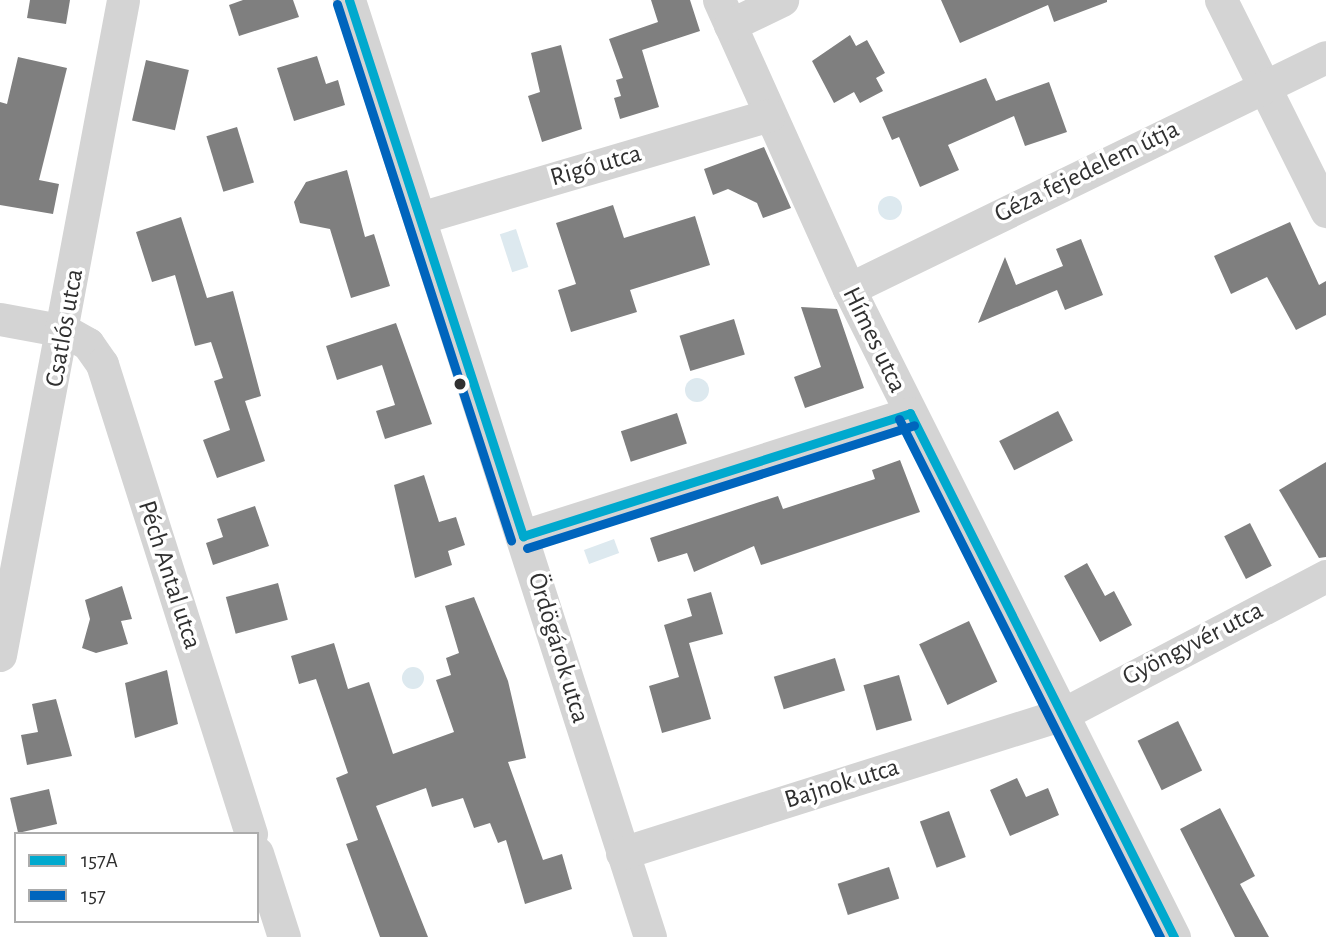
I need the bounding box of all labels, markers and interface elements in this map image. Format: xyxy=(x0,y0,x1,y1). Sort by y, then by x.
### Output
street label: Géza fejedelem útja xyxy=(989,114,1185,230)
street label: Rigó utca xyxy=(547,138,645,194)
street label: Csatlós utca xyxy=(39,266,91,390)
street label: Hímes utca xyxy=(835,282,913,398)
unlabelled marker xyxy=(453,377,467,391)
street label: Péch Antal utca xyxy=(130,497,208,653)
street label: Ördögárok utca xyxy=(520,569,596,727)
street label: Gyöngyvér utca xyxy=(1117,595,1269,693)
street label: Bajnok utca xyxy=(781,752,903,816)
legend xyxy=(14,832,259,923)
text: 157A xyxy=(81,850,118,871)
text: 157 xyxy=(81,885,106,906)

